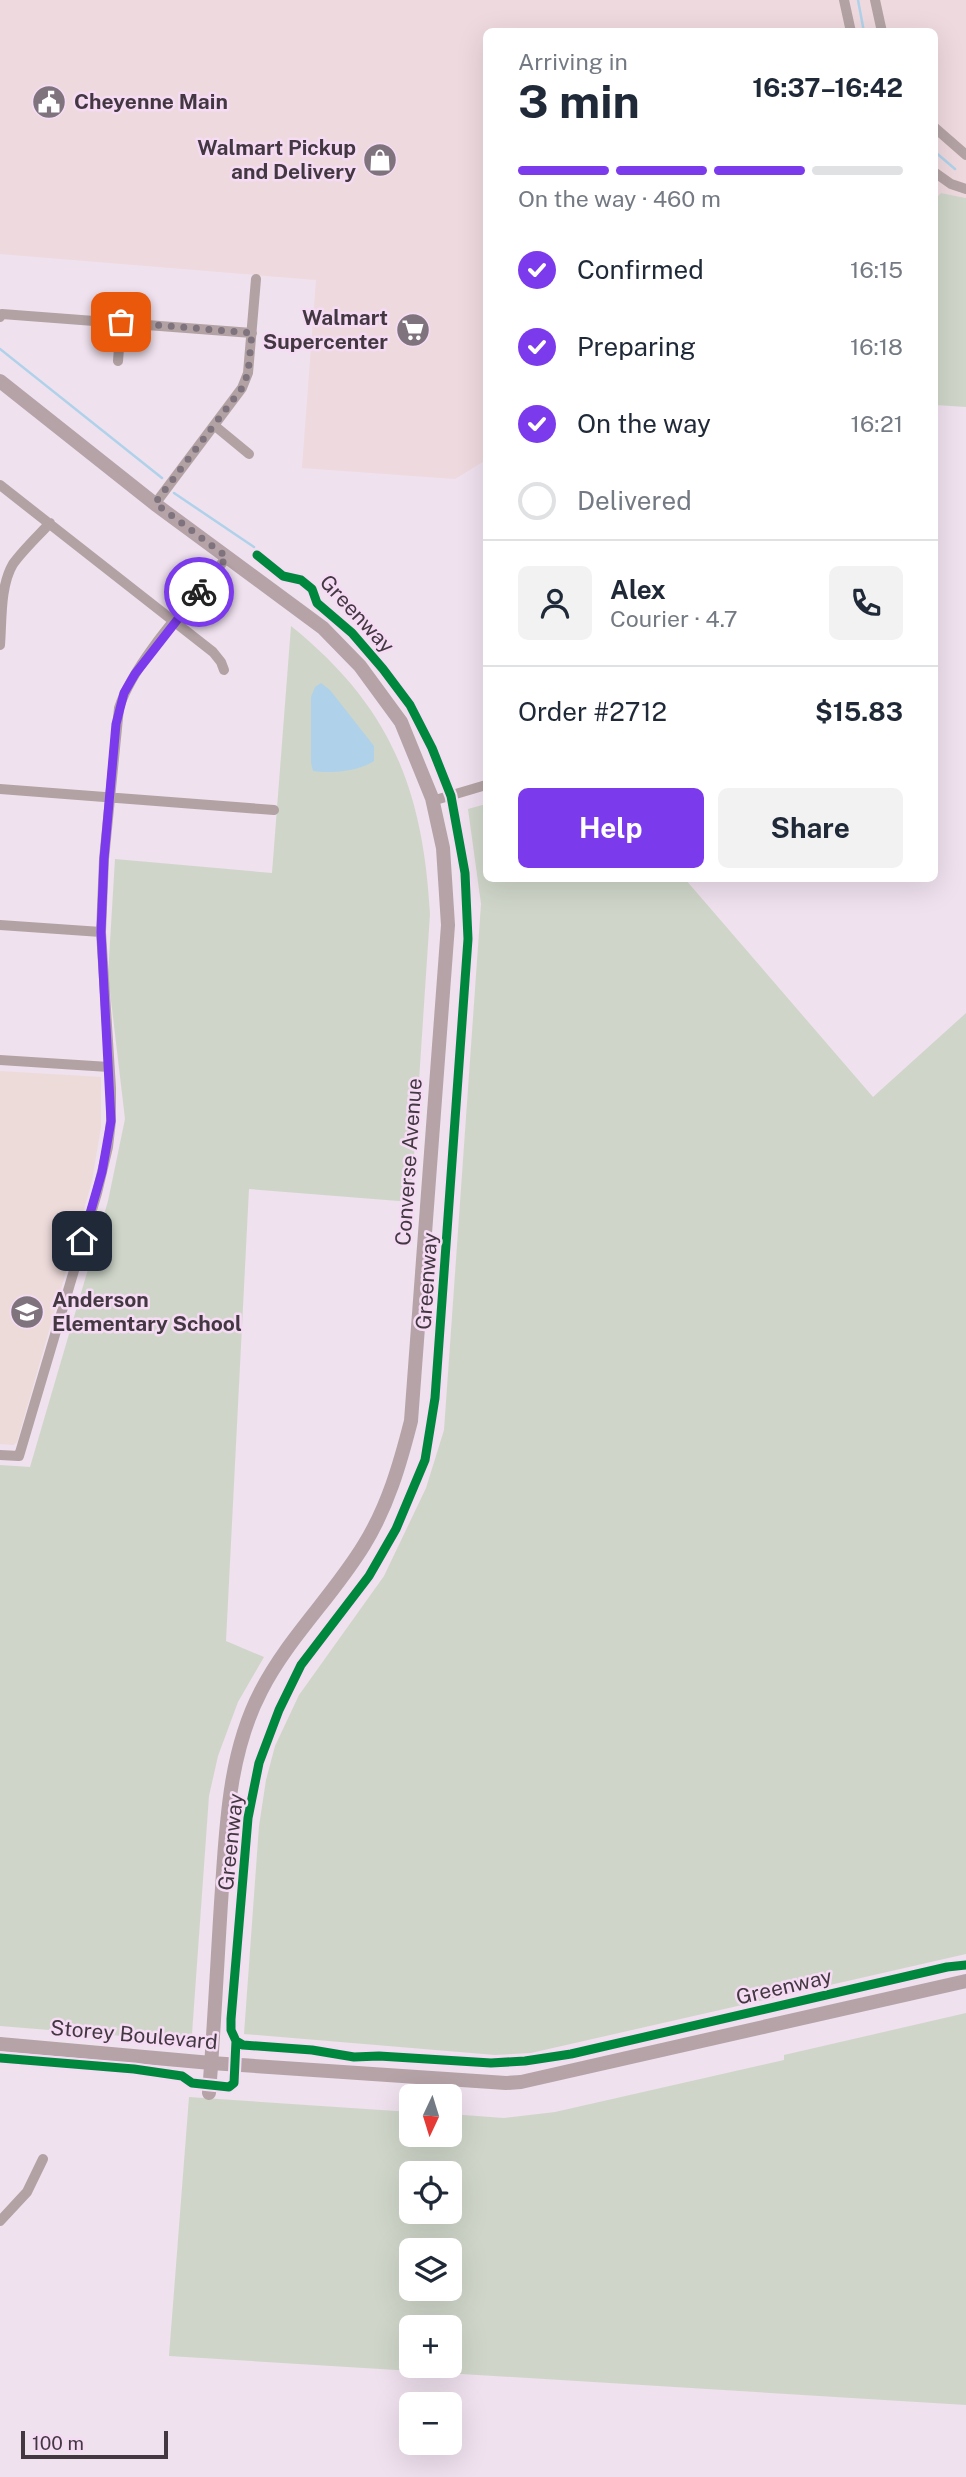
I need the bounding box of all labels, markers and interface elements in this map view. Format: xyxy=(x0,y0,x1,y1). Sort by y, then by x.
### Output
text: Arriving in xyxy=(518,48,628,75)
text: 16:37–16:42 xyxy=(752,72,903,103)
text: 3 min xyxy=(518,74,640,128)
public building icon: Cheyenne Main xyxy=(30,83,68,121)
place label: Cheyenne Main xyxy=(74,89,228,114)
place label: Walmart Pickup and Delivery xyxy=(197,135,356,184)
shop icon: Walmart Pickup and Delivery xyxy=(361,141,399,179)
text: On the way · 460 m xyxy=(518,185,721,212)
icon: check xyxy=(518,251,556,289)
text: Confirmed xyxy=(577,254,704,285)
text: 16:15 xyxy=(850,256,903,283)
pin xyxy=(91,292,151,352)
icon: bag xyxy=(102,303,140,341)
place label: Walmart Supercenter xyxy=(263,305,388,354)
supermarket icon: Walmart Supercenter xyxy=(394,311,432,349)
icon: check xyxy=(518,328,556,366)
text: Preparing xyxy=(577,331,696,362)
text: 16:18 xyxy=(850,333,903,360)
icon: check xyxy=(518,405,556,443)
text: On the way xyxy=(577,408,711,439)
text: 16:21 xyxy=(851,410,903,437)
text: Delivered xyxy=(577,485,692,516)
courier xyxy=(164,557,234,627)
button: person xyxy=(518,566,592,640)
button: phone xyxy=(829,566,903,640)
street label: Greenway xyxy=(315,569,400,658)
icon: bike xyxy=(180,573,218,611)
text: Alex xyxy=(610,574,666,605)
text: Courier · 4.7 xyxy=(610,605,738,632)
text: Order #2712 xyxy=(518,696,667,727)
text: $15.83 xyxy=(815,696,903,727)
button: Help xyxy=(518,788,704,868)
button: Share xyxy=(718,788,903,868)
street label: Converse Avenue xyxy=(390,1077,427,1247)
pin xyxy=(52,1211,112,1271)
icon: home xyxy=(63,1222,101,1260)
street label: Greenway xyxy=(411,1231,442,1331)
place label: Anderson Elementary School xyxy=(52,1287,242,1336)
school or university icon: Anderson Elementary School xyxy=(8,1293,46,1331)
street label: Greenway xyxy=(213,1792,248,1892)
street label: Greenway xyxy=(734,1963,834,2010)
street label: Storey Boulevard xyxy=(49,2015,219,2054)
north arrow xyxy=(399,2084,462,2147)
map controls xyxy=(399,2084,462,2455)
button: locate xyxy=(399,2161,462,2224)
button: layers xyxy=(399,2238,462,2301)
button: + xyxy=(399,2315,462,2378)
button: − xyxy=(399,2392,462,2455)
scale bar xyxy=(21,2428,168,2460)
text: 100 m xyxy=(32,2432,84,2454)

